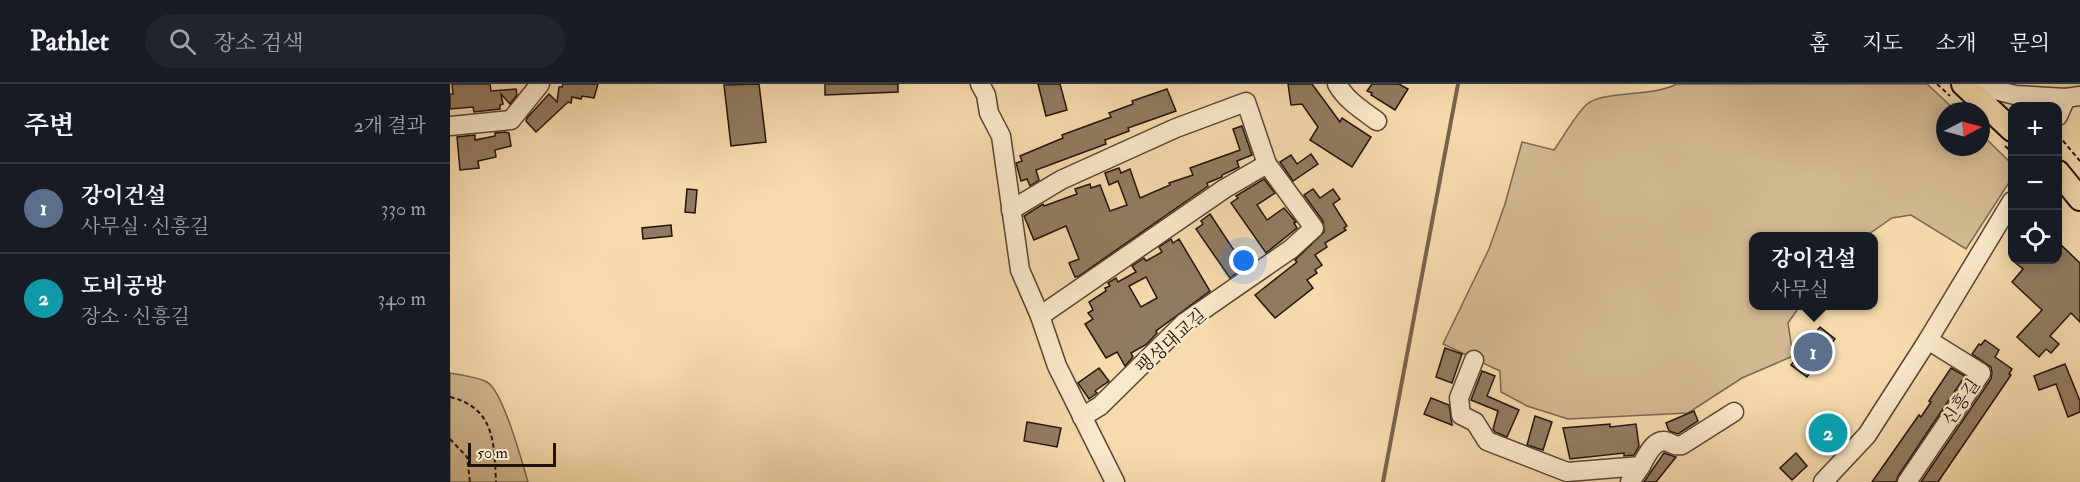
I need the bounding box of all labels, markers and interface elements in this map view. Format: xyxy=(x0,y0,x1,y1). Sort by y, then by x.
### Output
search box xyxy=(145,14,565,68)
text: Pathlet xyxy=(30,24,109,59)
icon: search xyxy=(166,25,199,58)
text: 장소 검색 xyxy=(214,29,303,57)
text: 홈 xyxy=(1809,30,1829,57)
text: 지도 xyxy=(1862,30,1903,57)
text: 소개 xyxy=(1936,30,1976,57)
text: 문의 xyxy=(2009,30,2050,57)
north arrow xyxy=(1936,102,1990,156)
map controls xyxy=(2008,102,2062,264)
button: + xyxy=(2008,102,2062,156)
text: 주변 xyxy=(24,110,74,142)
text: 2개 결과 xyxy=(354,113,426,138)
button: − xyxy=(2008,156,2062,210)
text: 강이건설 xyxy=(81,182,166,210)
text: 1 xyxy=(40,196,47,221)
text: 330 m xyxy=(381,196,426,221)
button: locate xyxy=(2008,210,2062,264)
text: 사무실 · 신흥길 xyxy=(81,214,209,239)
popup xyxy=(1749,232,1878,310)
text: 강이건설 xyxy=(1771,245,1856,273)
your location xyxy=(1229,246,1258,275)
text: 도비공방 xyxy=(81,272,166,300)
text: 사무실 xyxy=(1771,277,1829,302)
text: 2 xyxy=(38,286,49,311)
text: 340 m xyxy=(378,286,426,311)
text: 장소 · 신흥길 xyxy=(81,304,190,329)
street label: 팽성대교길 xyxy=(1131,304,1211,379)
pin: 1 xyxy=(1794,330,1832,374)
street label: 신흥길 xyxy=(1937,374,1986,430)
pin: 2 xyxy=(1808,410,1848,456)
scale bar xyxy=(468,440,556,468)
text: 50 m xyxy=(477,443,508,463)

